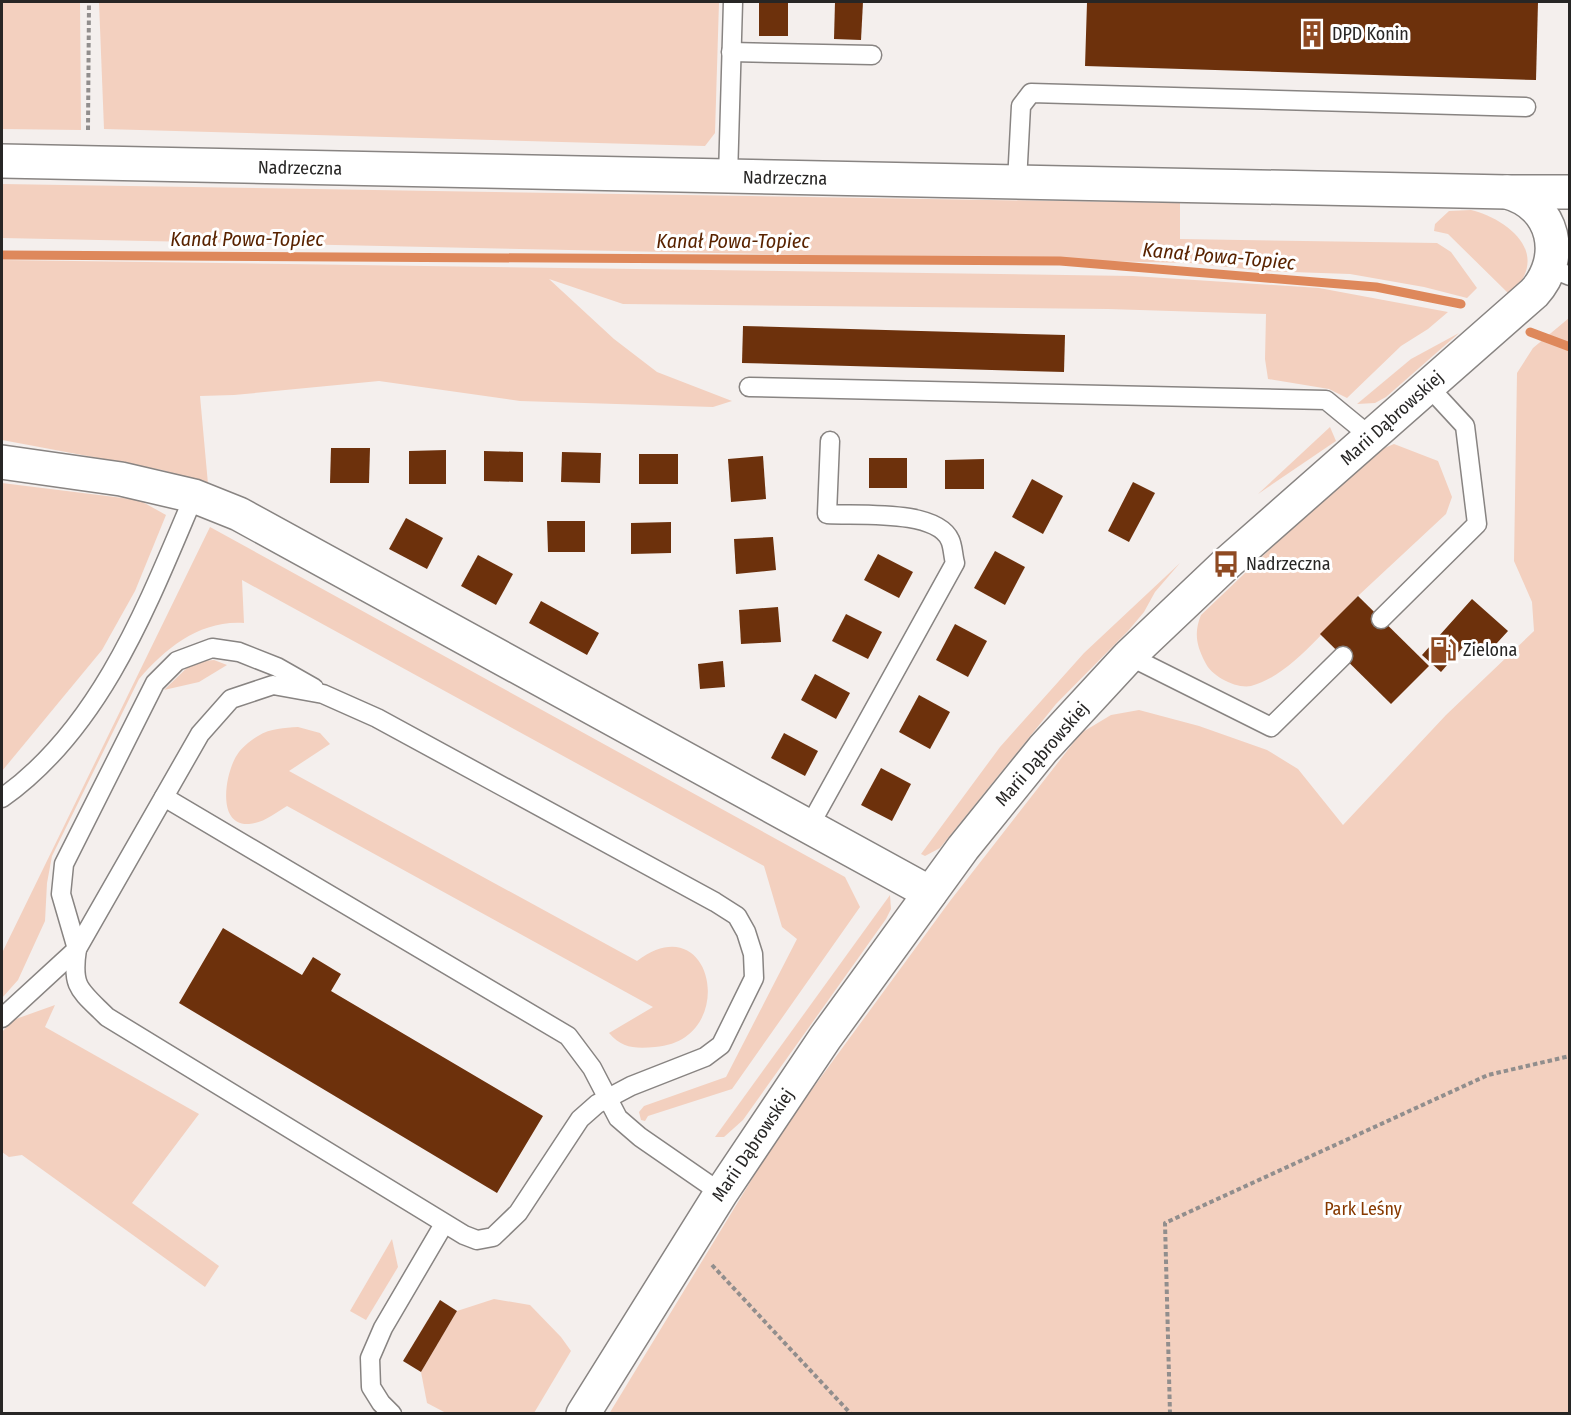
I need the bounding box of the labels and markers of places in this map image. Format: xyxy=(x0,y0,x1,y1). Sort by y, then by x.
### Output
building icon: DPD Konin xyxy=(1297,19,1327,49)
place label: DPD Konin xyxy=(1332,23,1409,45)
bus stop icon: Nadrzeczna xyxy=(1211,549,1241,579)
place label: Nadrzeczna xyxy=(1246,553,1331,575)
fuel station icon: Zielona xyxy=(1428,635,1458,665)
place label: Zielona xyxy=(1463,639,1518,661)

